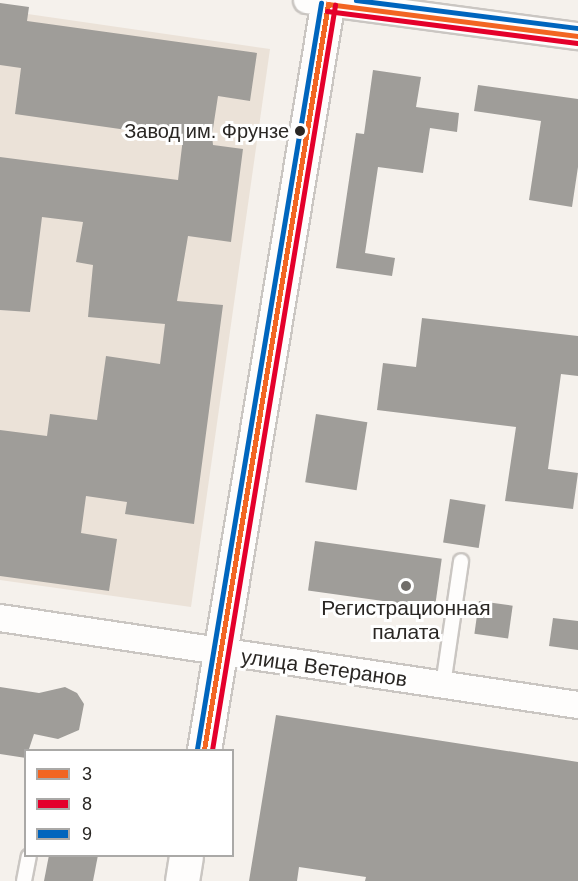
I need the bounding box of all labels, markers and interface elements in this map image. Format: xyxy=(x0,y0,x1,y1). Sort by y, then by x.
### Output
place label: Завод им. Фрунзе xyxy=(124,119,289,143)
marker: Завод им. Фрунзе xyxy=(294,125,306,137)
marker: Регистрационная палата xyxy=(399,579,413,593)
place label: Регистрационная палата xyxy=(321,595,491,645)
street label: улица Ветеранов xyxy=(239,644,409,692)
legend xyxy=(24,749,234,857)
text: 3 xyxy=(82,764,92,784)
text: 8 xyxy=(82,794,92,814)
text: 9 xyxy=(82,824,92,844)

